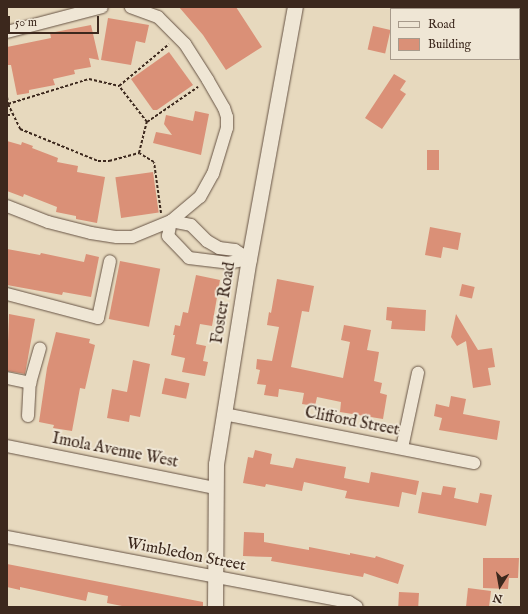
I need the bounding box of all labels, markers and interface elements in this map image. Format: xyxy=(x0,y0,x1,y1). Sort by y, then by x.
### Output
scale bar xyxy=(10,8,101,34)
legend xyxy=(390,8,520,60)
text: 50 m xyxy=(15,15,37,30)
text: Road xyxy=(428,17,455,32)
text: Building xyxy=(428,37,471,52)
street label: Foster Road xyxy=(208,261,240,345)
street label: Clifford Street xyxy=(303,403,401,441)
street label: Imola Avenue West xyxy=(50,429,180,473)
street label: Wimbledon Street xyxy=(125,534,247,576)
north arrow xyxy=(480,566,520,606)
text: N xyxy=(492,590,504,606)

